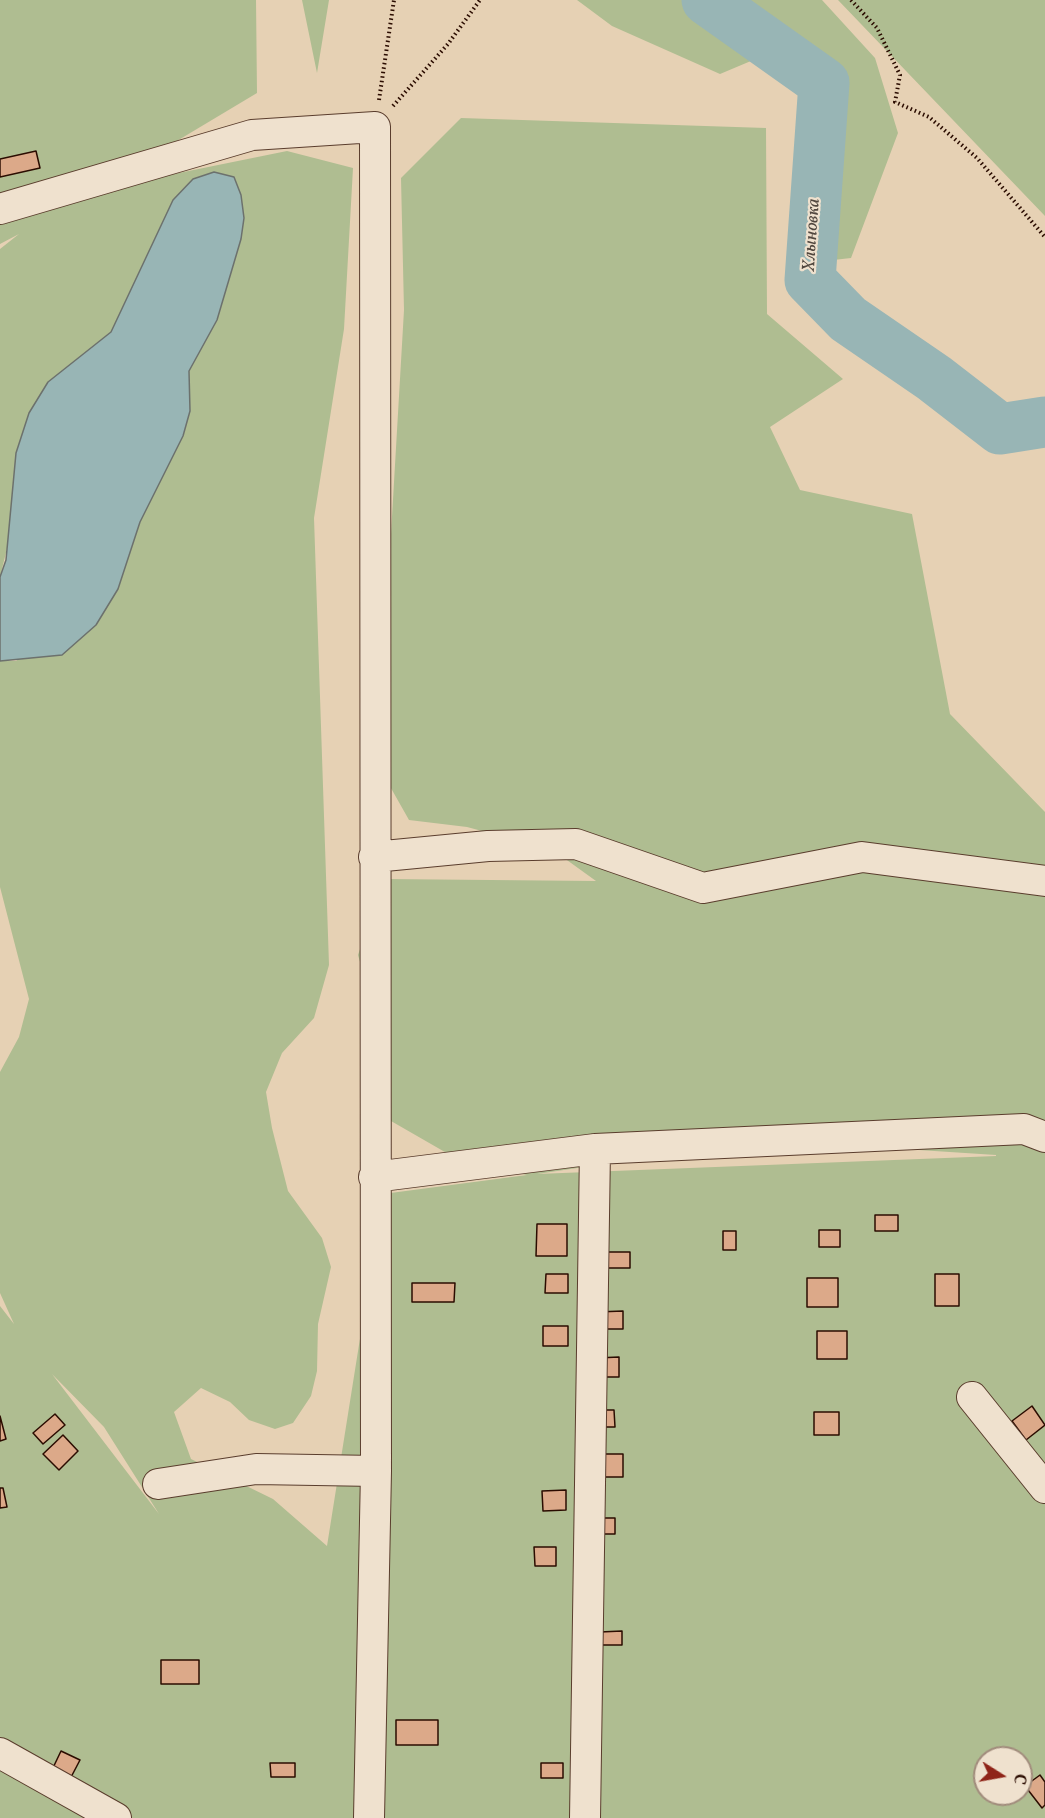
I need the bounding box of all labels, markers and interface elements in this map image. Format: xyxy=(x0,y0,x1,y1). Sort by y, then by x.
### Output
water label: Хлыновка xyxy=(800,198,826,272)
north arrow xyxy=(973,1746,1033,1806)
text: С xyxy=(1007,1772,1030,1786)

